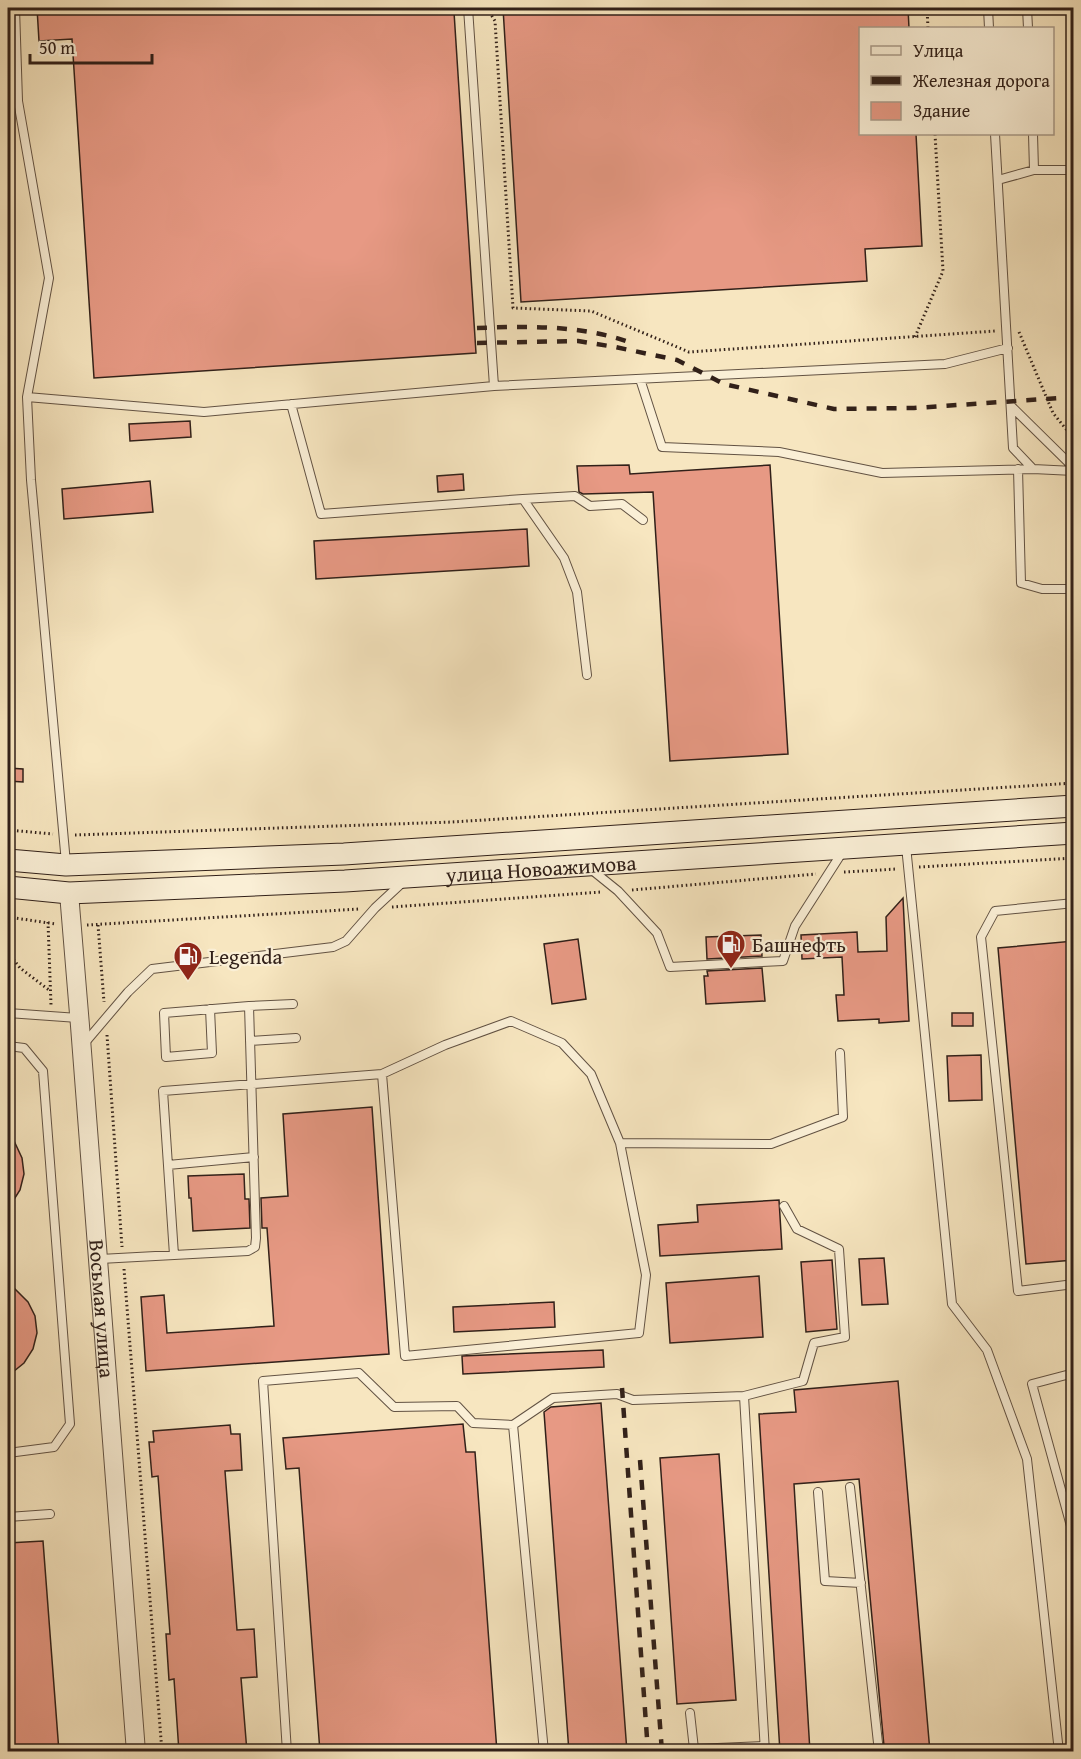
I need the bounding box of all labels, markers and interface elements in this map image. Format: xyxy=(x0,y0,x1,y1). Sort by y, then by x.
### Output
scale bar xyxy=(30,27,152,65)
legend xyxy=(859,27,1054,135)
text: 50 m xyxy=(39,34,75,61)
text: Улица xyxy=(913,37,964,64)
text: Железная дорога xyxy=(912,67,1050,94)
text: Здание xyxy=(913,97,970,124)
street label: улица Новоажимова xyxy=(444,846,637,890)
fuel station icon: Башнефть xyxy=(715,928,747,970)
place label: Башнефть xyxy=(752,929,846,960)
fuel station icon: Legenda xyxy=(172,940,204,982)
place label: Legenda xyxy=(209,941,282,972)
street label: Восьмая улица xyxy=(82,1238,123,1379)

